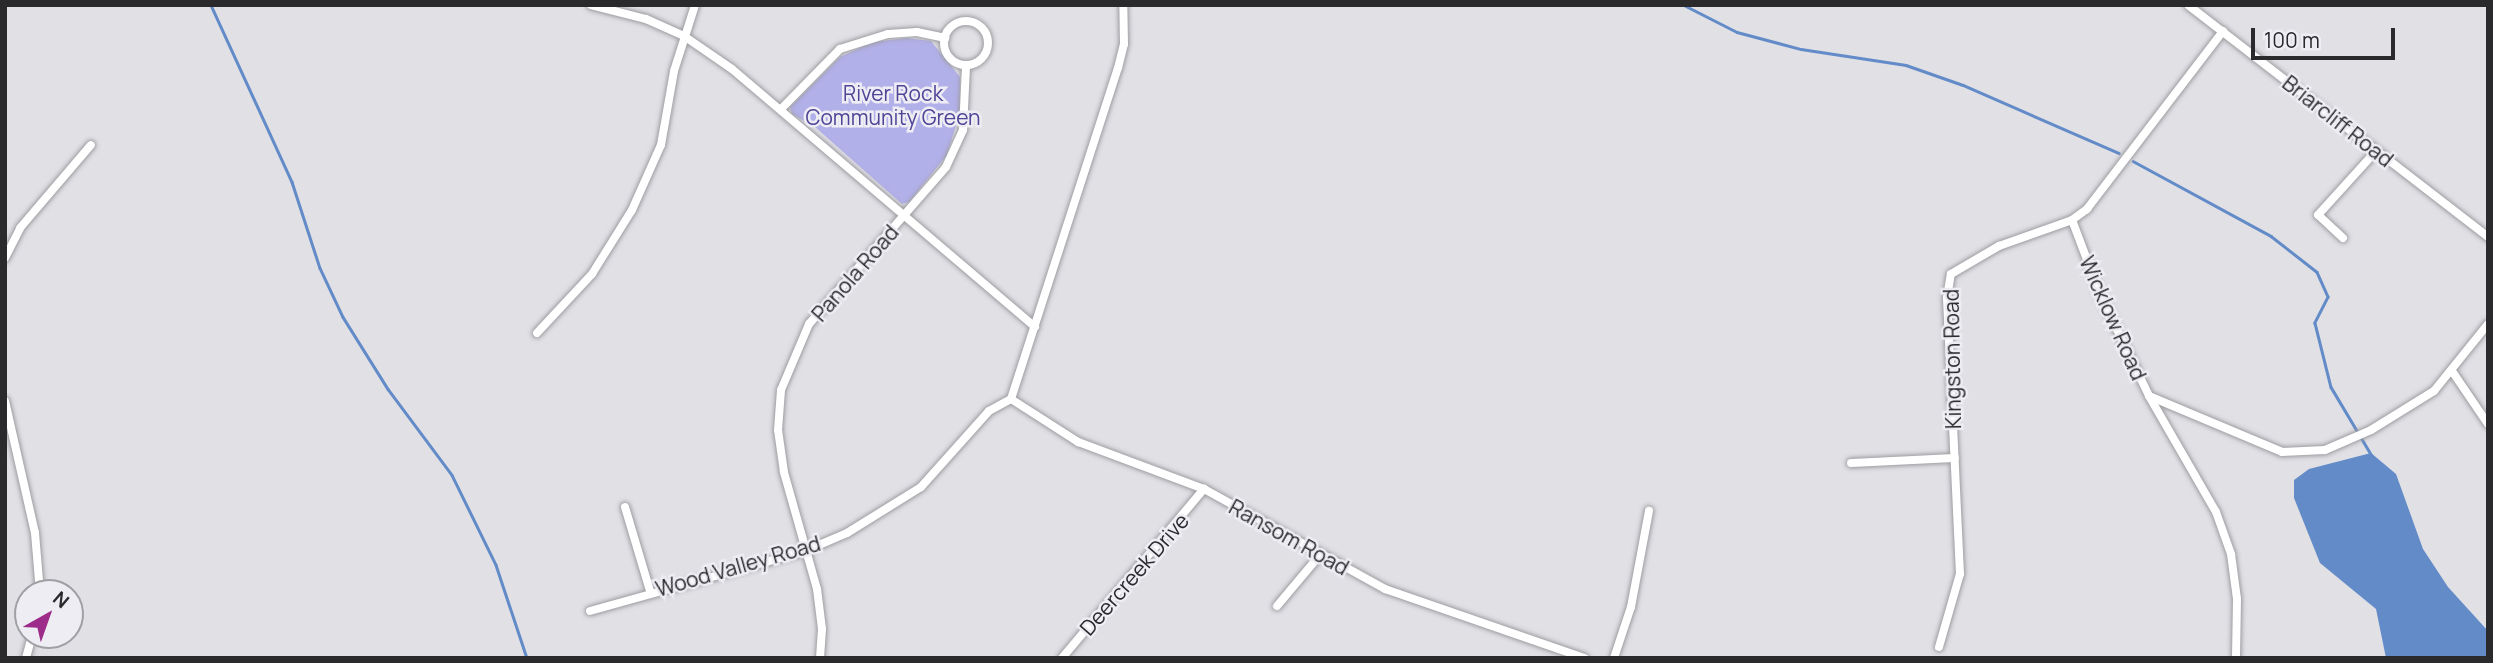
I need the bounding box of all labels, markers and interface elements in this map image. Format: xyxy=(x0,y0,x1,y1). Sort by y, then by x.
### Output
scale bar xyxy=(2255,14,2398,58)
text: 100 m xyxy=(2264,26,2320,54)
street label: Briarcliff Road xyxy=(2278,70,2398,172)
park label: River Rock Community Green xyxy=(805,80,981,130)
street label: Panola Road xyxy=(806,220,904,326)
street label: Wicklow Road xyxy=(2074,252,2152,384)
street label: Kingston Road xyxy=(1938,289,1966,429)
street label: Ransom Road xyxy=(1225,494,1353,580)
street label: Deercreek Drive xyxy=(1074,508,1194,640)
street label: Wood Valley Road xyxy=(653,530,823,602)
north arrow xyxy=(14,579,84,649)
text: N xyxy=(48,585,75,614)

